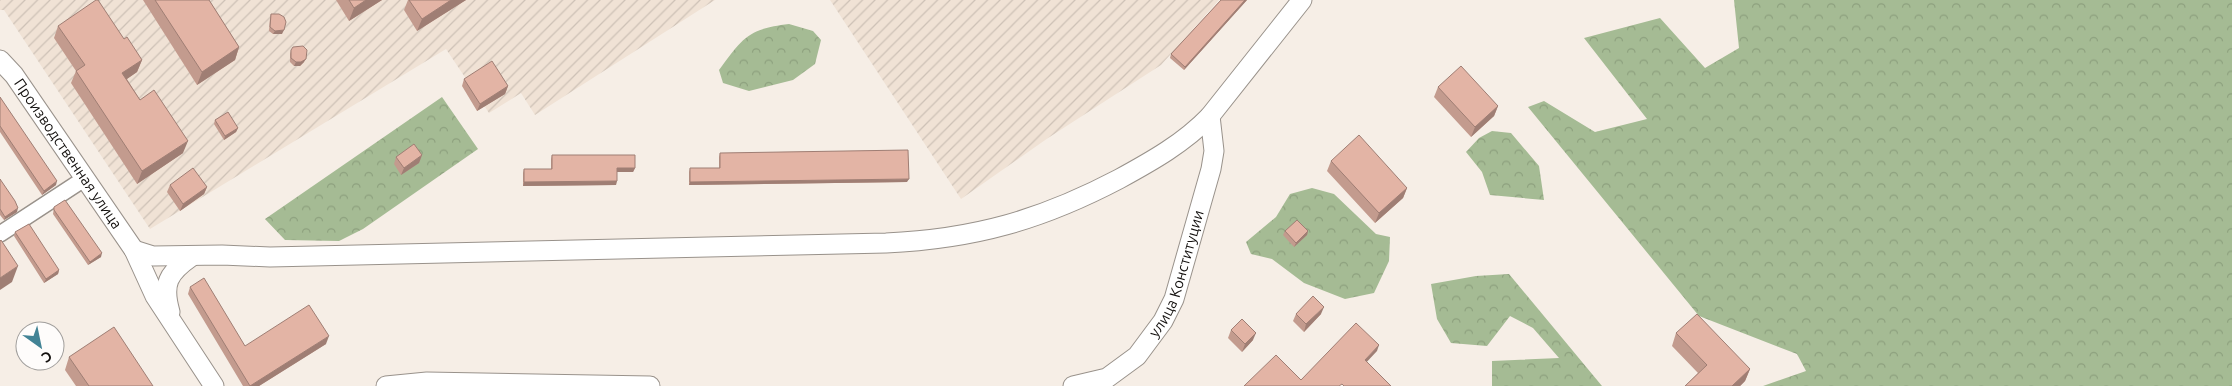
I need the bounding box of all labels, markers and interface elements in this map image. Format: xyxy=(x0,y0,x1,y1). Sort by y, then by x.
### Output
street label: Производственная улица xyxy=(11,75,126,232)
street label: улица Конституции xyxy=(1145,208,1207,340)
north arrow xyxy=(15,321,65,371)
text: С xyxy=(39,348,55,366)

